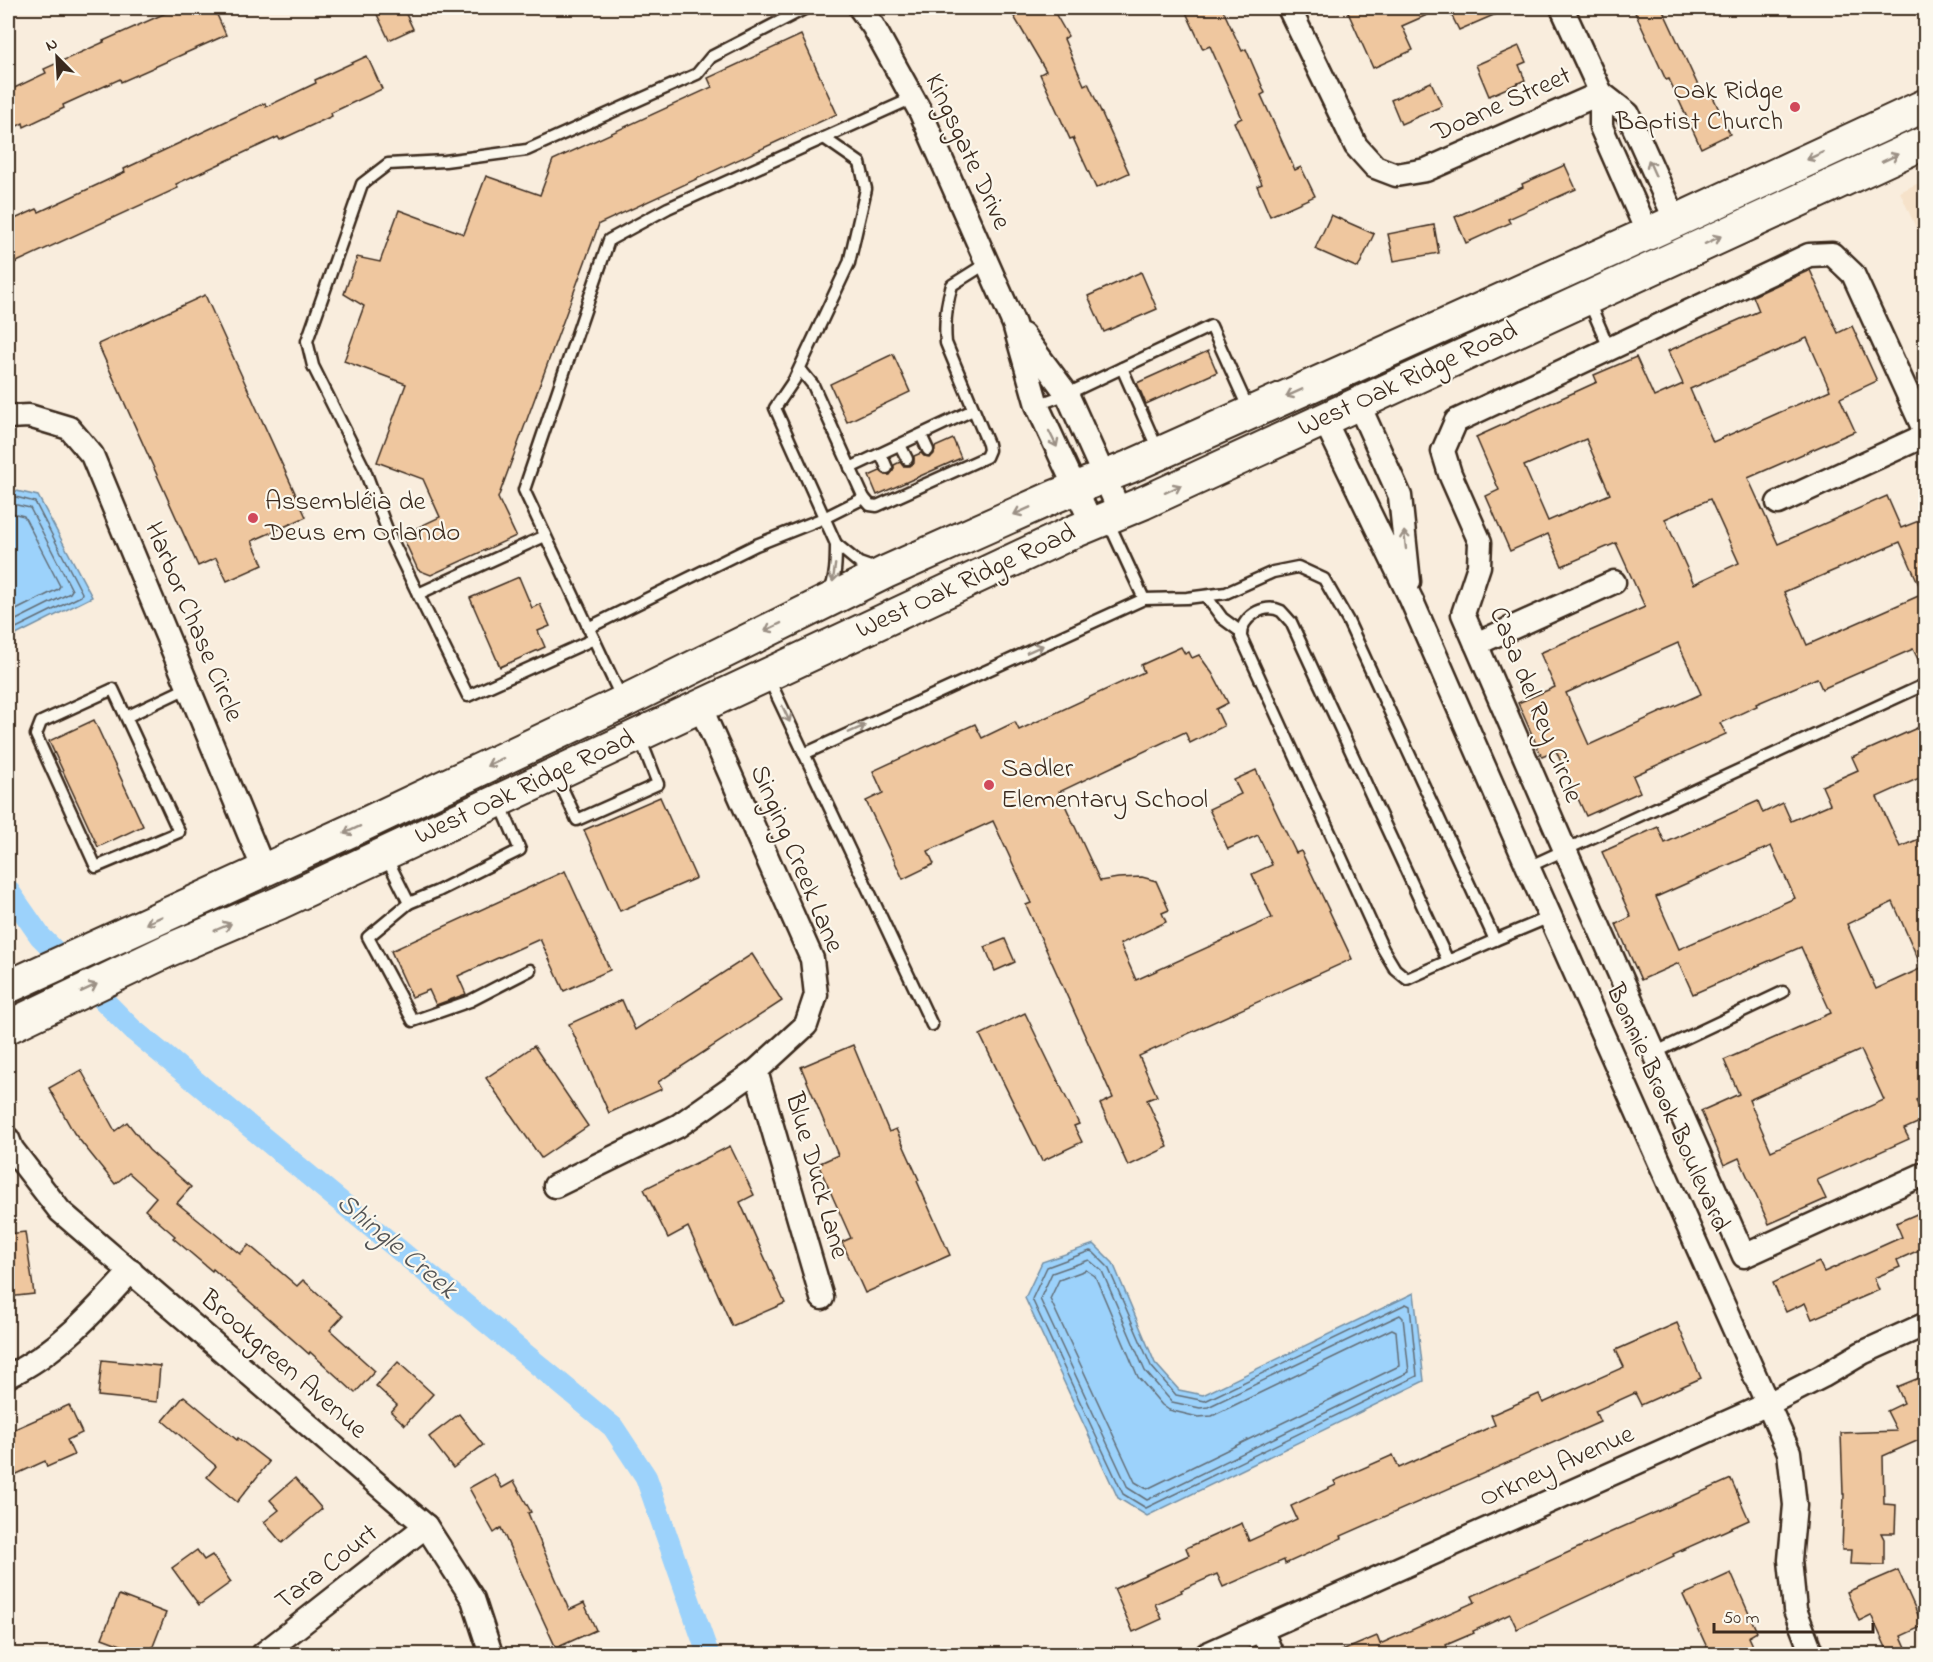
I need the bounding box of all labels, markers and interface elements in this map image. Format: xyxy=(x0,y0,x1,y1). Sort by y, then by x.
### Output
north arrow xyxy=(27,27,87,87)
text: N xyxy=(42,32,62,58)
street label: Doane Street xyxy=(1425,57,1578,153)
street label: Kingsgate Drive xyxy=(914,68,1021,237)
place label: Oak Ridge Baptist Church xyxy=(1615,72,1784,142)
marker: Oak Ridge Baptist Church xyxy=(1788,100,1802,114)
one-way arrow xyxy=(1807,151,1825,163)
one-way arrow xyxy=(1880,152,1898,164)
one-way arrow xyxy=(1646,159,1658,177)
one-way arrow xyxy=(1703,234,1721,245)
street label: West Oak Ridge Road xyxy=(1292,312,1524,448)
one-way arrow xyxy=(1285,388,1303,399)
one-way arrow xyxy=(1047,429,1059,447)
one-way arrow xyxy=(1164,482,1182,494)
place label: Assembléia de Deus em Orlando xyxy=(264,483,460,553)
one-way arrow xyxy=(1014,505,1032,517)
marker: Assembléia de Deus em Orlando xyxy=(246,511,260,525)
street label: West Oak Ridge Road xyxy=(850,514,1082,650)
street label: Harbor Chase Circle xyxy=(133,516,253,729)
one-way arrow xyxy=(1399,531,1410,551)
one-way arrow xyxy=(829,563,840,582)
street label: Casa del Rey Circle xyxy=(1478,601,1592,810)
one-way arrow xyxy=(765,621,783,633)
one-way arrow xyxy=(1025,642,1043,654)
one-way arrow xyxy=(780,705,792,723)
street label: West Oak Ridge Road xyxy=(409,720,641,856)
one-way arrow xyxy=(848,723,866,734)
place label: Sadler Elementary School xyxy=(1001,750,1208,820)
one-way arrow xyxy=(486,757,504,769)
street label: Singing Creek Lane xyxy=(739,759,854,960)
marker: Sadler Elementary School xyxy=(982,778,996,792)
one-way arrow xyxy=(344,824,362,836)
one-way arrow xyxy=(145,915,163,926)
one-way arrow xyxy=(213,921,231,932)
street label: Bonnie Brook Boulevard xyxy=(1594,977,1739,1238)
one-way arrow xyxy=(80,982,98,994)
street label: Blue Duck Lane xyxy=(773,1087,859,1264)
water label: Shingle Creek xyxy=(326,1184,467,1311)
street label: Brookgreen Avenue xyxy=(190,1280,376,1450)
street label: Orkney Avenue xyxy=(1473,1415,1642,1519)
street label: Tara Court xyxy=(267,1515,387,1621)
scale bar xyxy=(1714,1596,1873,1634)
text: 50 m xyxy=(1723,1606,1760,1632)

